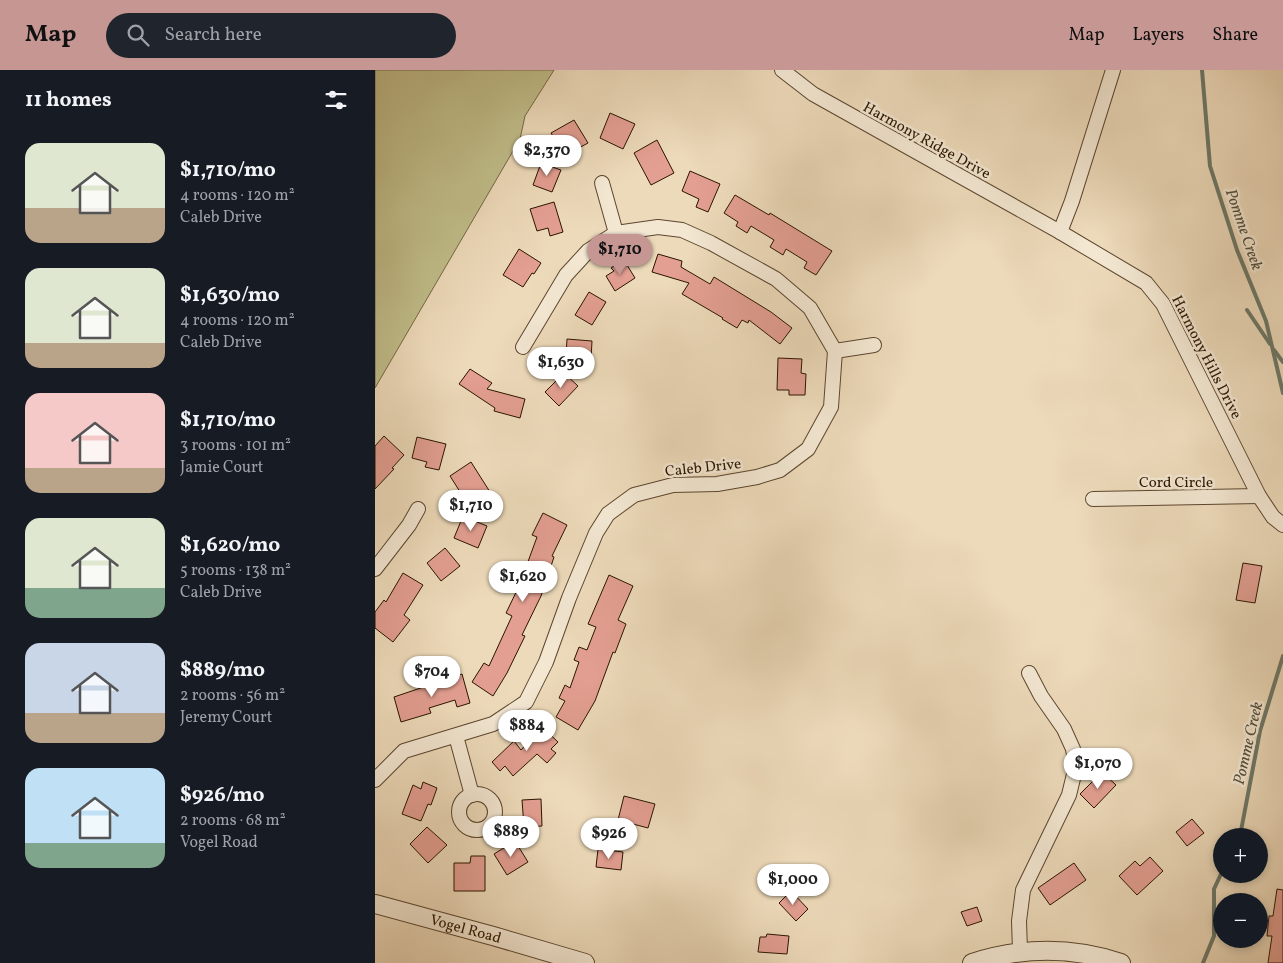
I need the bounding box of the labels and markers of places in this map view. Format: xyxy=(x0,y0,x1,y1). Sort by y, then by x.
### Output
pin: $2,370 xyxy=(506,134,588,177)
pin: $1,710 xyxy=(579,234,661,276)
pin: $1,630 xyxy=(520,346,602,389)
pin: $1,710 xyxy=(430,490,512,532)
pin: $1,620 xyxy=(482,560,564,603)
pin: $704 xyxy=(402,656,462,698)
pin: $884 xyxy=(497,710,557,752)
pin: $1,070 xyxy=(1057,748,1139,790)
pin: $889 xyxy=(481,816,541,858)
pin: $926 xyxy=(579,818,639,860)
pin: $1,000 xyxy=(752,864,834,906)

